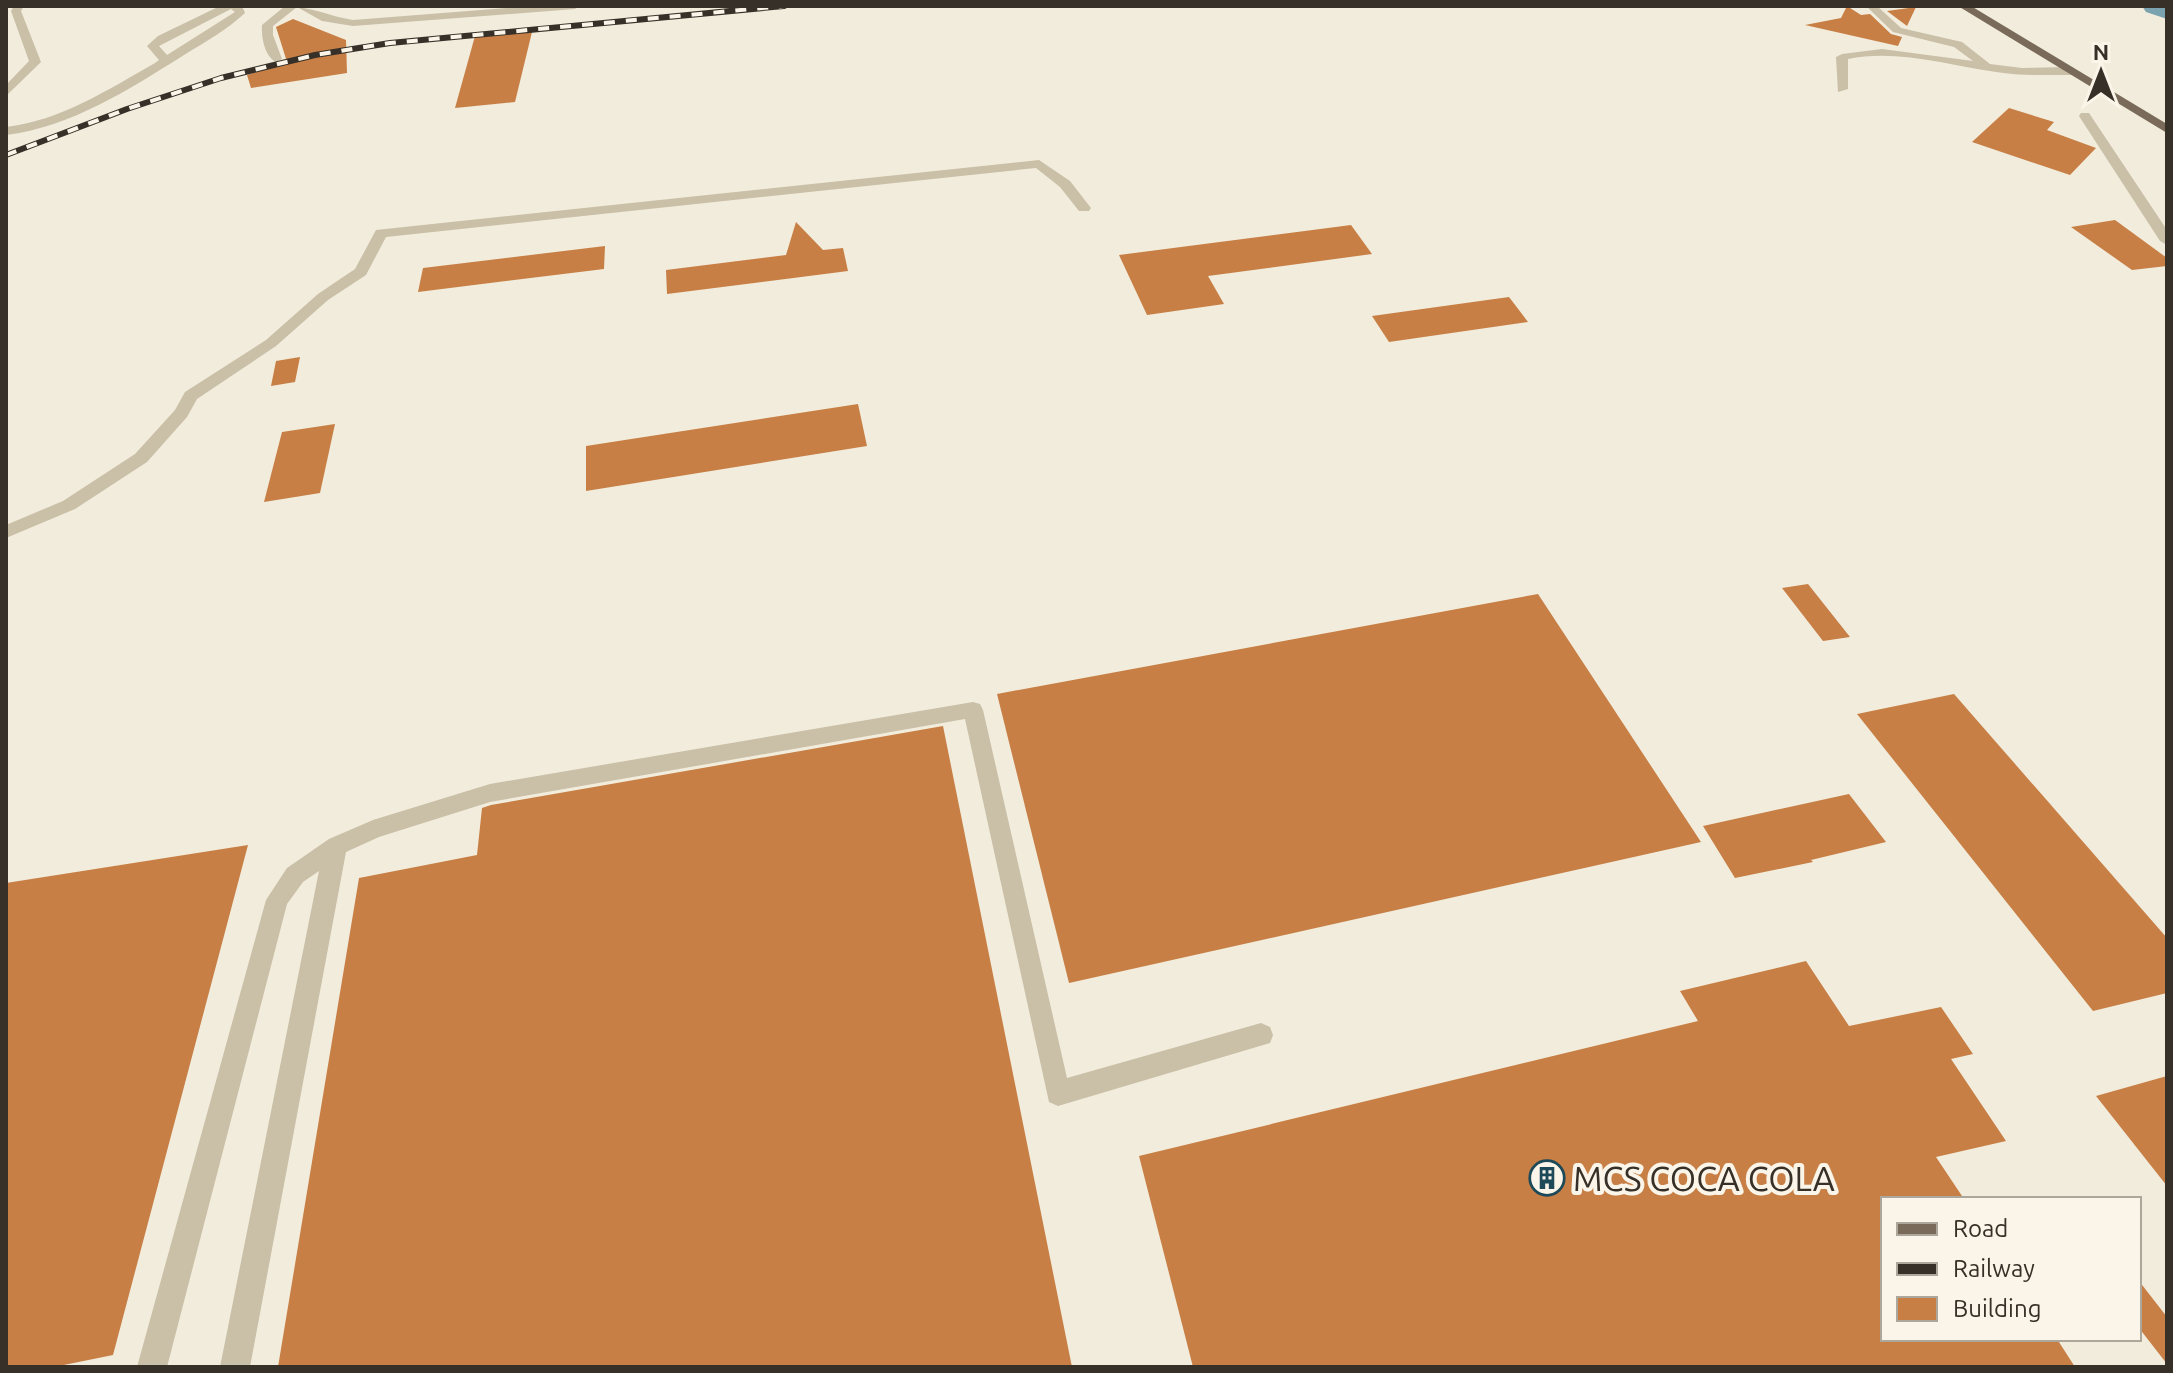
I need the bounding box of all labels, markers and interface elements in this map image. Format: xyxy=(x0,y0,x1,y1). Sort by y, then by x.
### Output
north arrow xyxy=(2061,32,2141,112)
text: N xyxy=(2093,39,2109,64)
building icon: MCS COCA COLA xyxy=(1528,1159,1566,1197)
place label: MCS COCA COLA xyxy=(1573,1159,1835,1197)
legend xyxy=(1881,1197,2141,1341)
text: Road xyxy=(1953,1215,2008,1242)
text: Railway xyxy=(1953,1255,2035,1282)
text: Building xyxy=(1953,1295,2041,1322)

